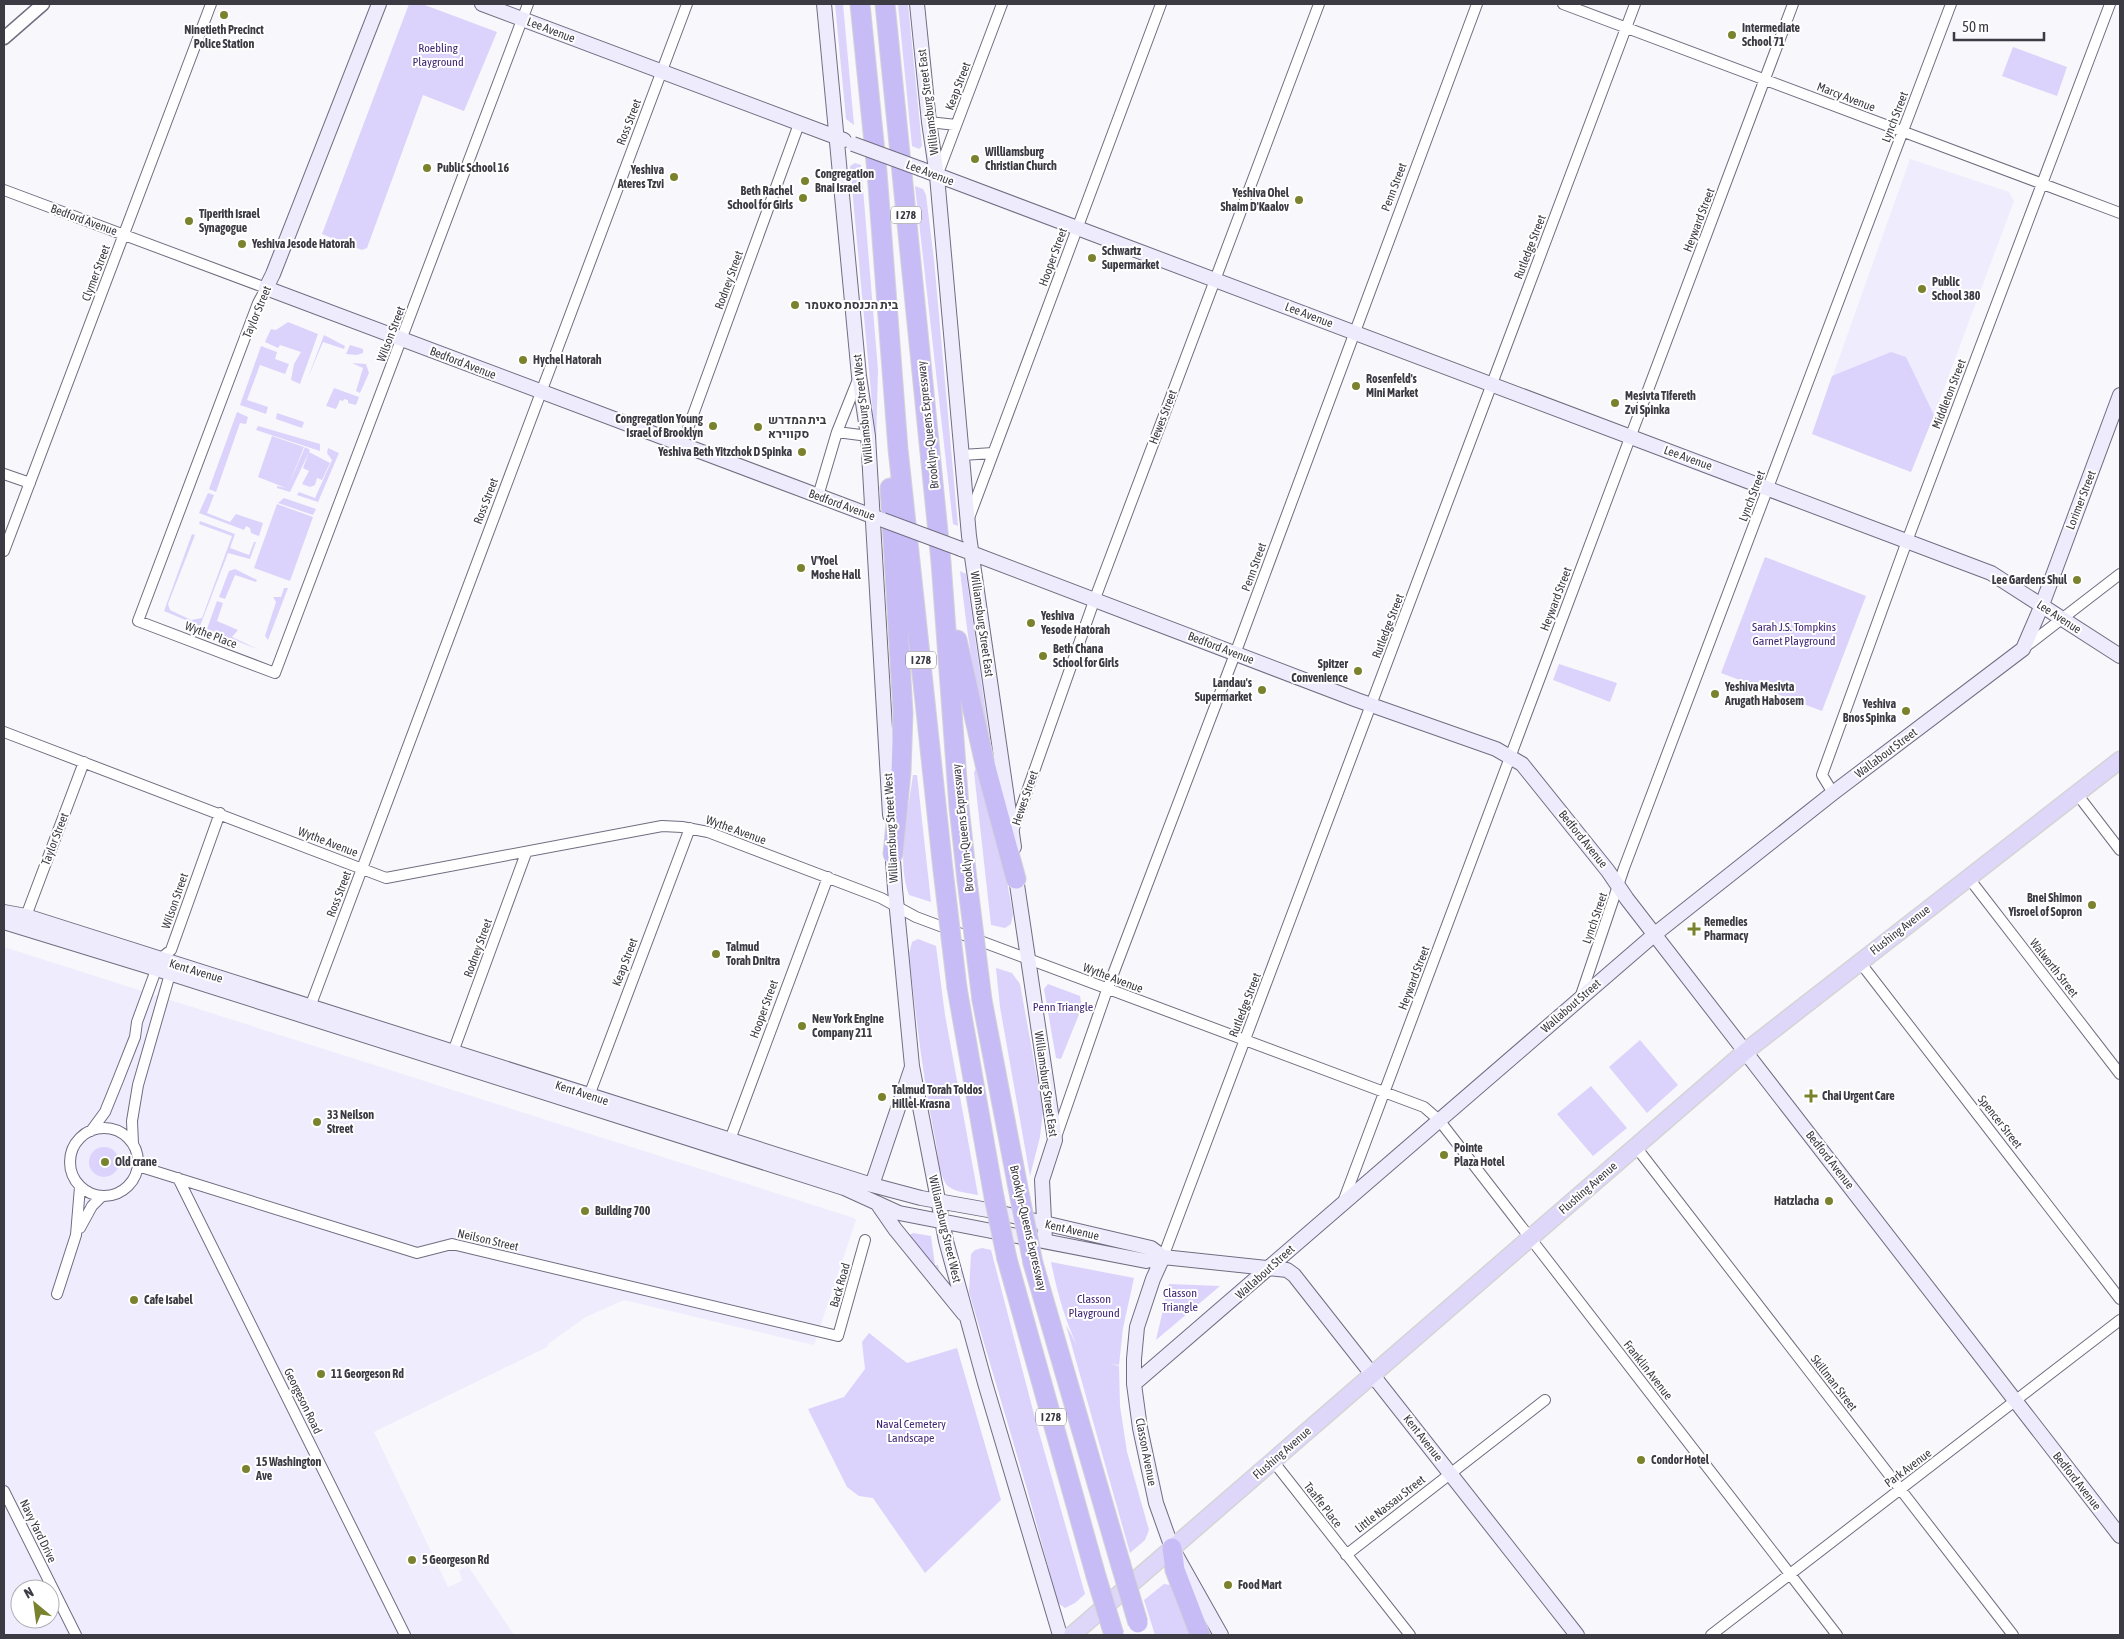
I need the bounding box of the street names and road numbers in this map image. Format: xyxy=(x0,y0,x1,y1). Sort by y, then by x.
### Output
street label: Lee Avenue xyxy=(525,14,577,46)
street label: Williamsburg Street East xyxy=(914,48,941,156)
street label: Keap Street xyxy=(942,59,974,112)
street label: Marcy Avenue xyxy=(1815,79,1877,115)
street label: Lynch Street xyxy=(1879,89,1911,144)
street label: Ross Street xyxy=(614,97,644,147)
street label: Lee Avenue xyxy=(904,157,956,189)
street label: Penn Street xyxy=(1378,160,1410,213)
street label: Heyward Street xyxy=(1680,186,1718,254)
street label: Bedford Avenue xyxy=(49,201,119,239)
road number: I 278 xyxy=(891,206,921,224)
street label: Rutledge Street xyxy=(1511,212,1549,281)
street label: Hooper Street xyxy=(1036,225,1070,288)
street label: Clymer Street xyxy=(79,242,113,303)
street label: Rodney Street xyxy=(712,248,746,311)
street label: Taylor Street xyxy=(240,283,274,340)
street label: Lee Avenue xyxy=(1283,299,1335,331)
street label: Wilson Street xyxy=(374,304,408,364)
street label: Bedford Avenue xyxy=(428,344,498,382)
street label: Williamsburg Street West xyxy=(850,353,876,464)
street label: Middleton Street xyxy=(1929,357,1969,431)
street label: Brooklyn-Queens Expressway xyxy=(914,360,942,490)
street label: Hewes Street xyxy=(1146,387,1180,446)
street label: Lee Avenue xyxy=(1662,443,1714,473)
street label: Lynch Street xyxy=(1736,468,1768,523)
street label: Lorimer Street xyxy=(2063,468,2099,532)
street label: Ross Street xyxy=(471,476,501,526)
street label: Bedford Avenue xyxy=(807,486,877,524)
street label: Penn Street xyxy=(1239,540,1269,593)
street label: Heyward Street xyxy=(1537,565,1575,633)
street label: Williamsburg Street East xyxy=(968,570,996,678)
street label: Rutledge Street xyxy=(1369,591,1407,660)
street label: Lee Avenue xyxy=(2034,597,2084,637)
street label: Wythe Place xyxy=(183,619,239,651)
street label: Bedford Avenue xyxy=(1186,629,1256,667)
road number: I 278 xyxy=(906,652,936,668)
street label: Wallabout Street xyxy=(1852,725,1920,781)
street label: Brooklyn-Queens Expressway xyxy=(949,763,977,893)
street label: Hewes Street xyxy=(1009,768,1041,827)
street label: Williamsburg Street West xyxy=(881,772,901,883)
street label: Bedford Avenue xyxy=(1556,807,1610,871)
street label: Taylor Street xyxy=(39,810,72,867)
street label: Wythe Avenue xyxy=(704,813,768,847)
street label: Wythe Avenue xyxy=(296,824,360,860)
street label: Ross Street xyxy=(324,869,354,919)
street label: Wilson Street xyxy=(159,871,191,931)
street label: Lynch Street xyxy=(1580,890,1610,945)
street label: Flushing Avenue xyxy=(1867,902,1933,958)
street label: Rodney Street xyxy=(461,916,495,979)
street label: Keap Street xyxy=(609,935,641,988)
street label: Walworth Street xyxy=(2027,936,2081,1000)
street label: Heyward Street xyxy=(1395,944,1433,1012)
street label: Kent Avenue xyxy=(168,956,224,986)
street label: Wythe Avenue xyxy=(1081,960,1145,996)
street label: Rutledge Street xyxy=(1226,970,1264,1039)
street label: Wallabout Street xyxy=(1538,976,1604,1036)
street label: Hooper Street xyxy=(747,977,781,1040)
street label: Williamsburg Street East xyxy=(1032,1030,1060,1138)
street label: Kent Avenue xyxy=(554,1078,610,1108)
street label: Spencer Street xyxy=(1975,1093,2025,1152)
street label: Bedford Avenue xyxy=(1803,1128,1857,1192)
street label: Flushing Avenue xyxy=(1556,1159,1620,1217)
street label: Brooklyn-Queens Expressway xyxy=(1007,1164,1049,1292)
street label: Williamsburg Street West xyxy=(926,1174,964,1285)
street label: Kent Avenue xyxy=(1044,1217,1100,1243)
street label: Neilson Street xyxy=(456,1226,520,1254)
street label: Wallabout Street xyxy=(1233,1242,1298,1302)
street label: Back Road xyxy=(827,1261,853,1309)
street label: Franklin Avenue xyxy=(1621,1338,1675,1402)
street label: Skillman Street xyxy=(1808,1352,1861,1414)
street label: Georgeson Road xyxy=(281,1366,325,1436)
road number: I 278 xyxy=(1036,1408,1066,1425)
street label: Kent Avenue xyxy=(1400,1412,1446,1464)
street label: Classon Avenue xyxy=(1133,1417,1159,1487)
street label: Flushing Avenue xyxy=(1250,1424,1314,1482)
street label: Park Avenue xyxy=(1882,1446,1934,1490)
street label: Bedford Avenue xyxy=(2050,1449,2104,1513)
street label: Little Nassau Street xyxy=(1352,1472,1428,1536)
street label: Taaffe Place xyxy=(1301,1480,1345,1530)
street label: Navy Yard Drive xyxy=(17,1497,59,1565)

